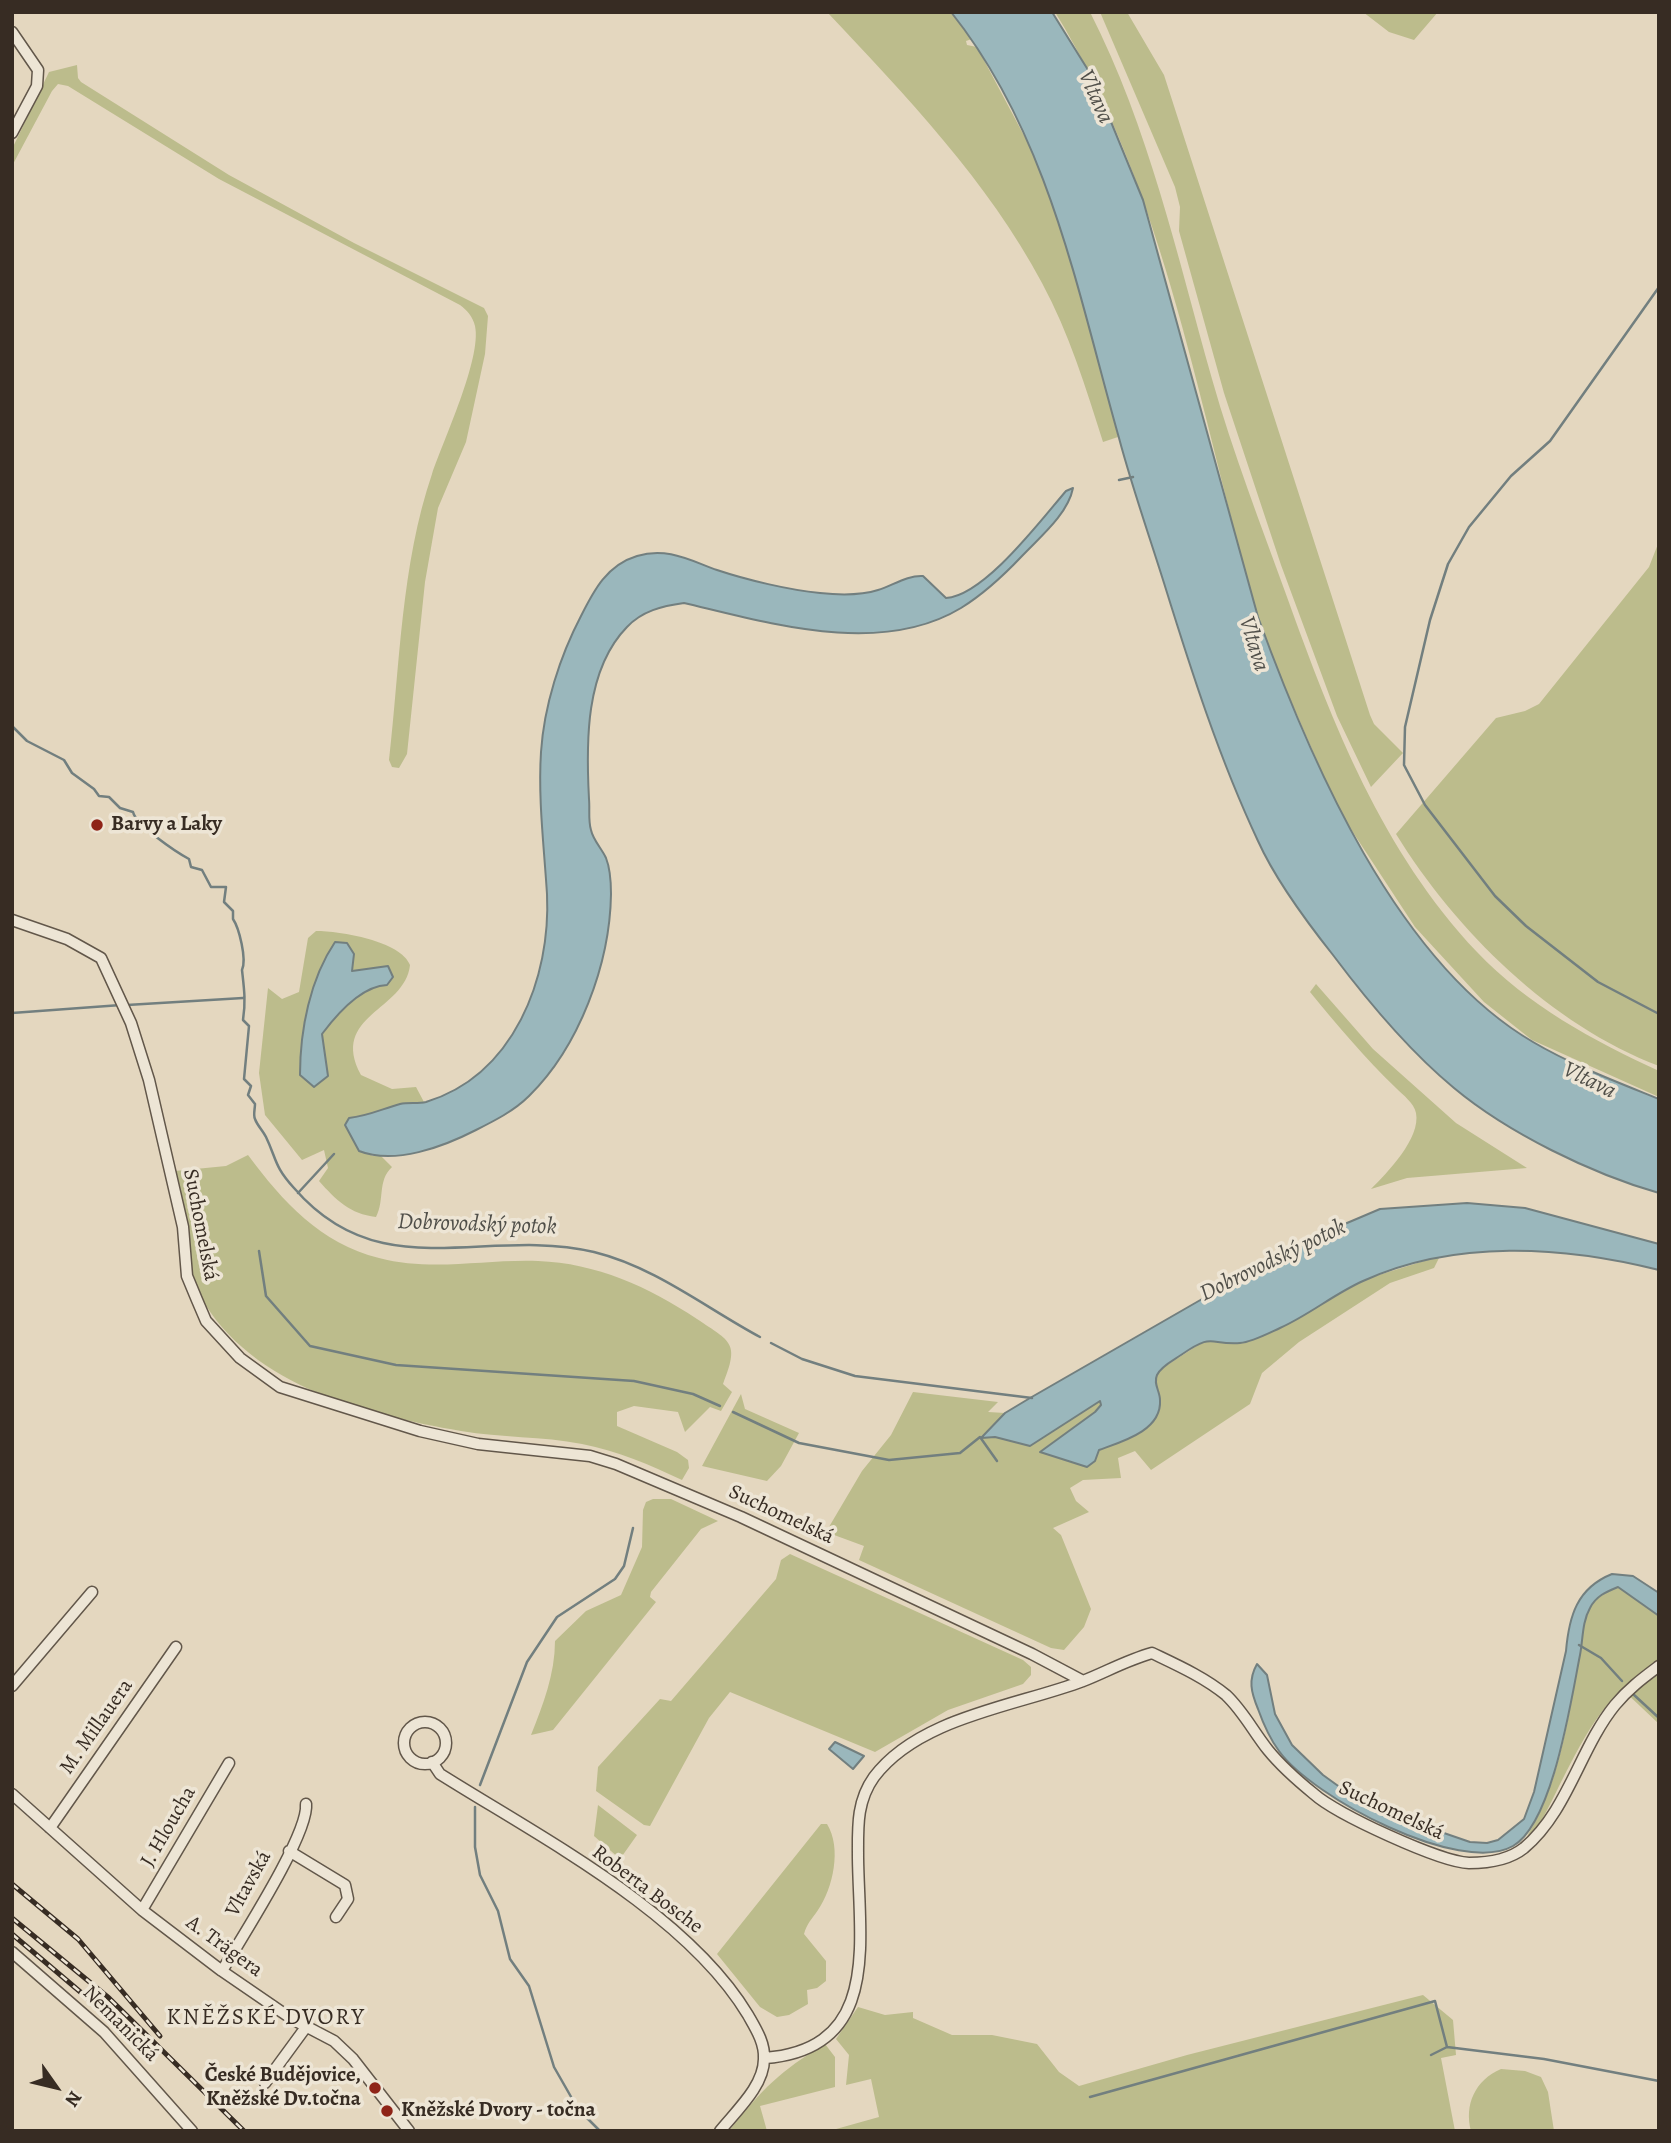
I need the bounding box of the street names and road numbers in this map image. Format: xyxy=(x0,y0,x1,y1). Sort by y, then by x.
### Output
street label: Suchomelská xyxy=(177,1167,223,1283)
street label: Suchomelská xyxy=(724,1480,838,1550)
street label: M. Millauera xyxy=(55,1675,139,1779)
street label: Suchomelská xyxy=(1334,1776,1448,1846)
street label: J. Hloucha xyxy=(136,1782,202,1872)
street label: Roberta Bosche xyxy=(587,1840,707,1940)
street label: Vltavská xyxy=(221,1847,277,1921)
street label: A. Trägera xyxy=(181,1911,267,1983)
street label: Nemanická xyxy=(77,1981,163,2067)

